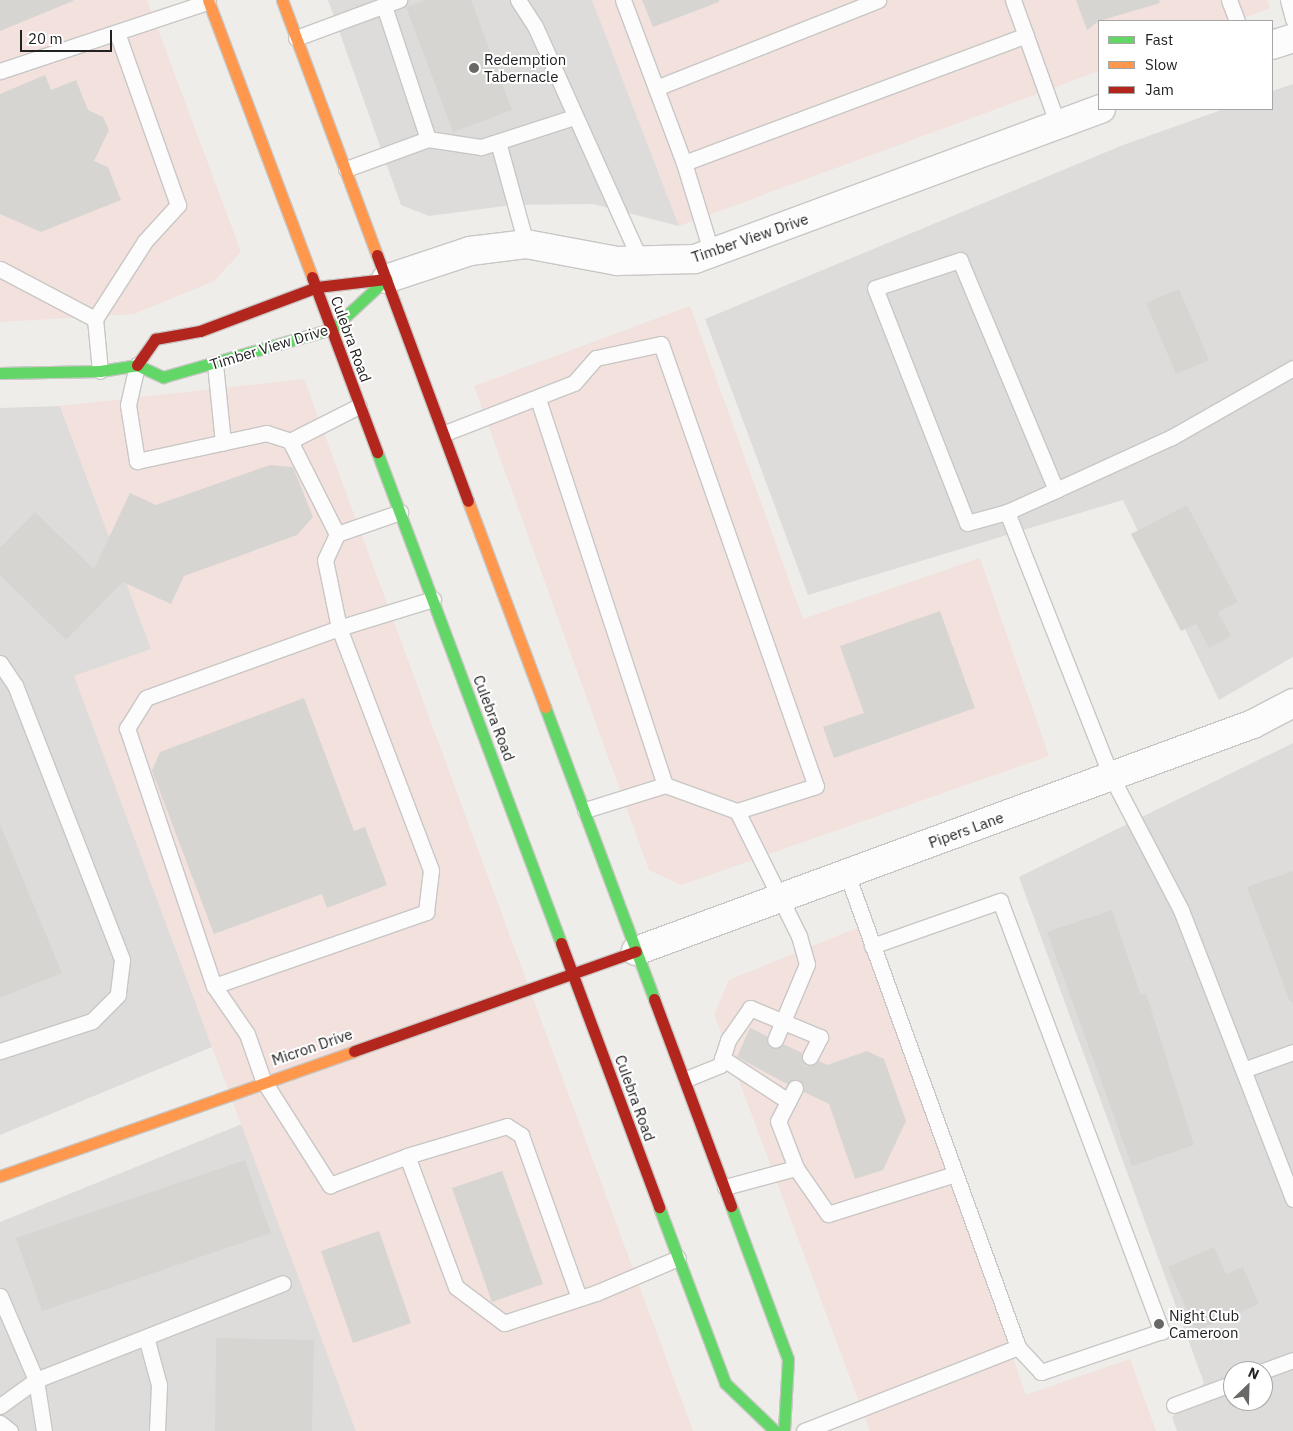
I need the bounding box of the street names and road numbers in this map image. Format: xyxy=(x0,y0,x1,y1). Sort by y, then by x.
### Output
street label: Timber View Drive xyxy=(689,210,811,266)
street label: Culebra Road xyxy=(327,293,375,385)
street label: Timber View Drive xyxy=(208,321,330,373)
street label: Culebra Road xyxy=(469,673,519,763)
street label: Pipers Lane xyxy=(926,808,1006,852)
street label: Micron Drive xyxy=(269,1025,355,1069)
street label: Culebra Road xyxy=(611,1052,659,1144)

